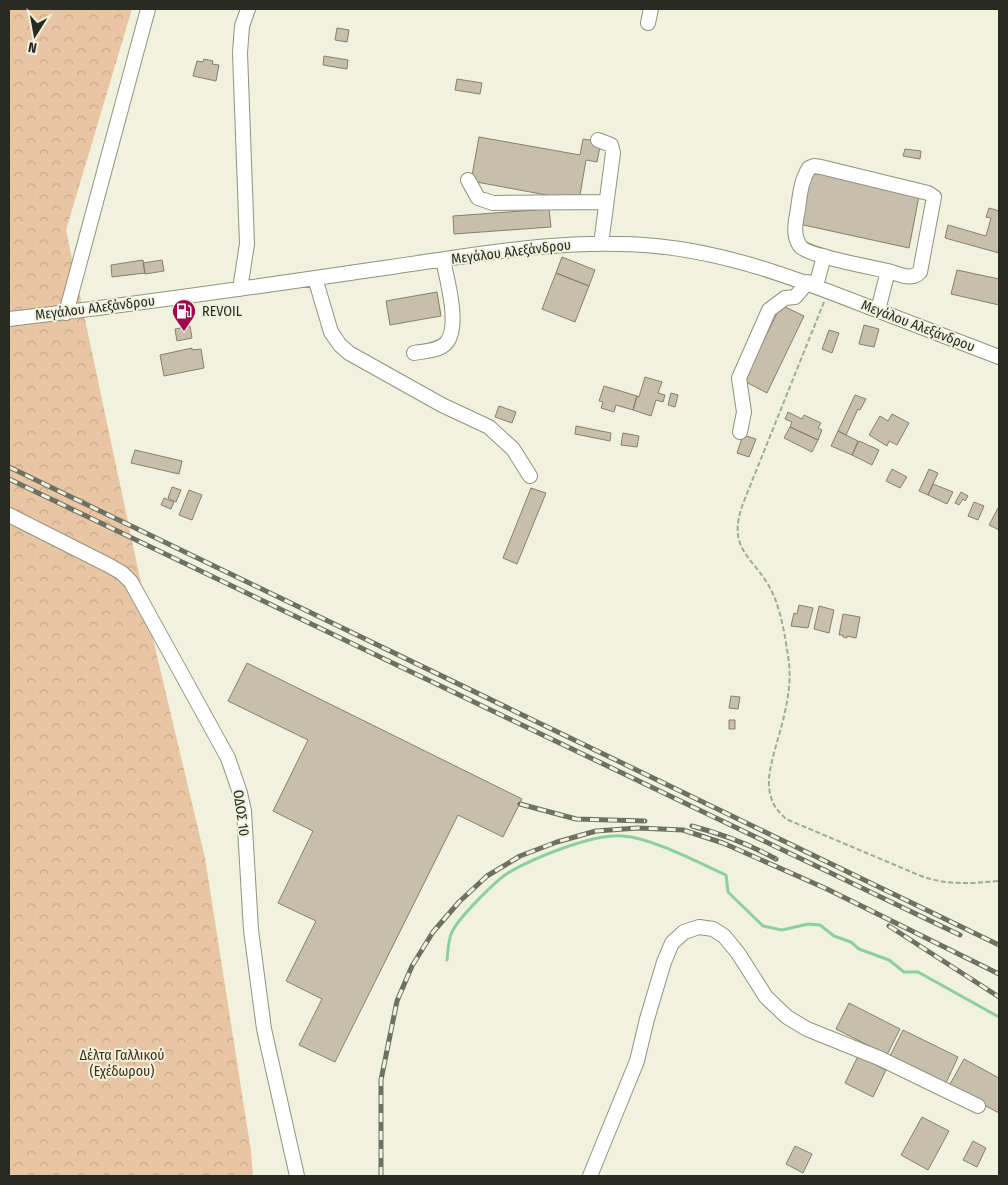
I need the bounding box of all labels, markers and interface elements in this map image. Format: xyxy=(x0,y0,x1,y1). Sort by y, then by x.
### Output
north arrow xyxy=(10,10,60,60)
text: N xyxy=(27,38,38,56)
street label: Μεγάλου Αλεξάνδρου xyxy=(450,236,572,268)
street label: Μεγάλου Αλεξάνδρου xyxy=(34,292,156,324)
street label: Μεγάλου Αλεξάνδρου xyxy=(859,296,977,356)
fuel station icon: REVOIL xyxy=(171,298,197,332)
place label: REVOIL xyxy=(202,303,242,320)
street label: ΟΔΟΣ 10 xyxy=(229,789,253,837)
park label: Δέλτα Γαλλικού (Εχέδωρου) xyxy=(80,1047,164,1080)

